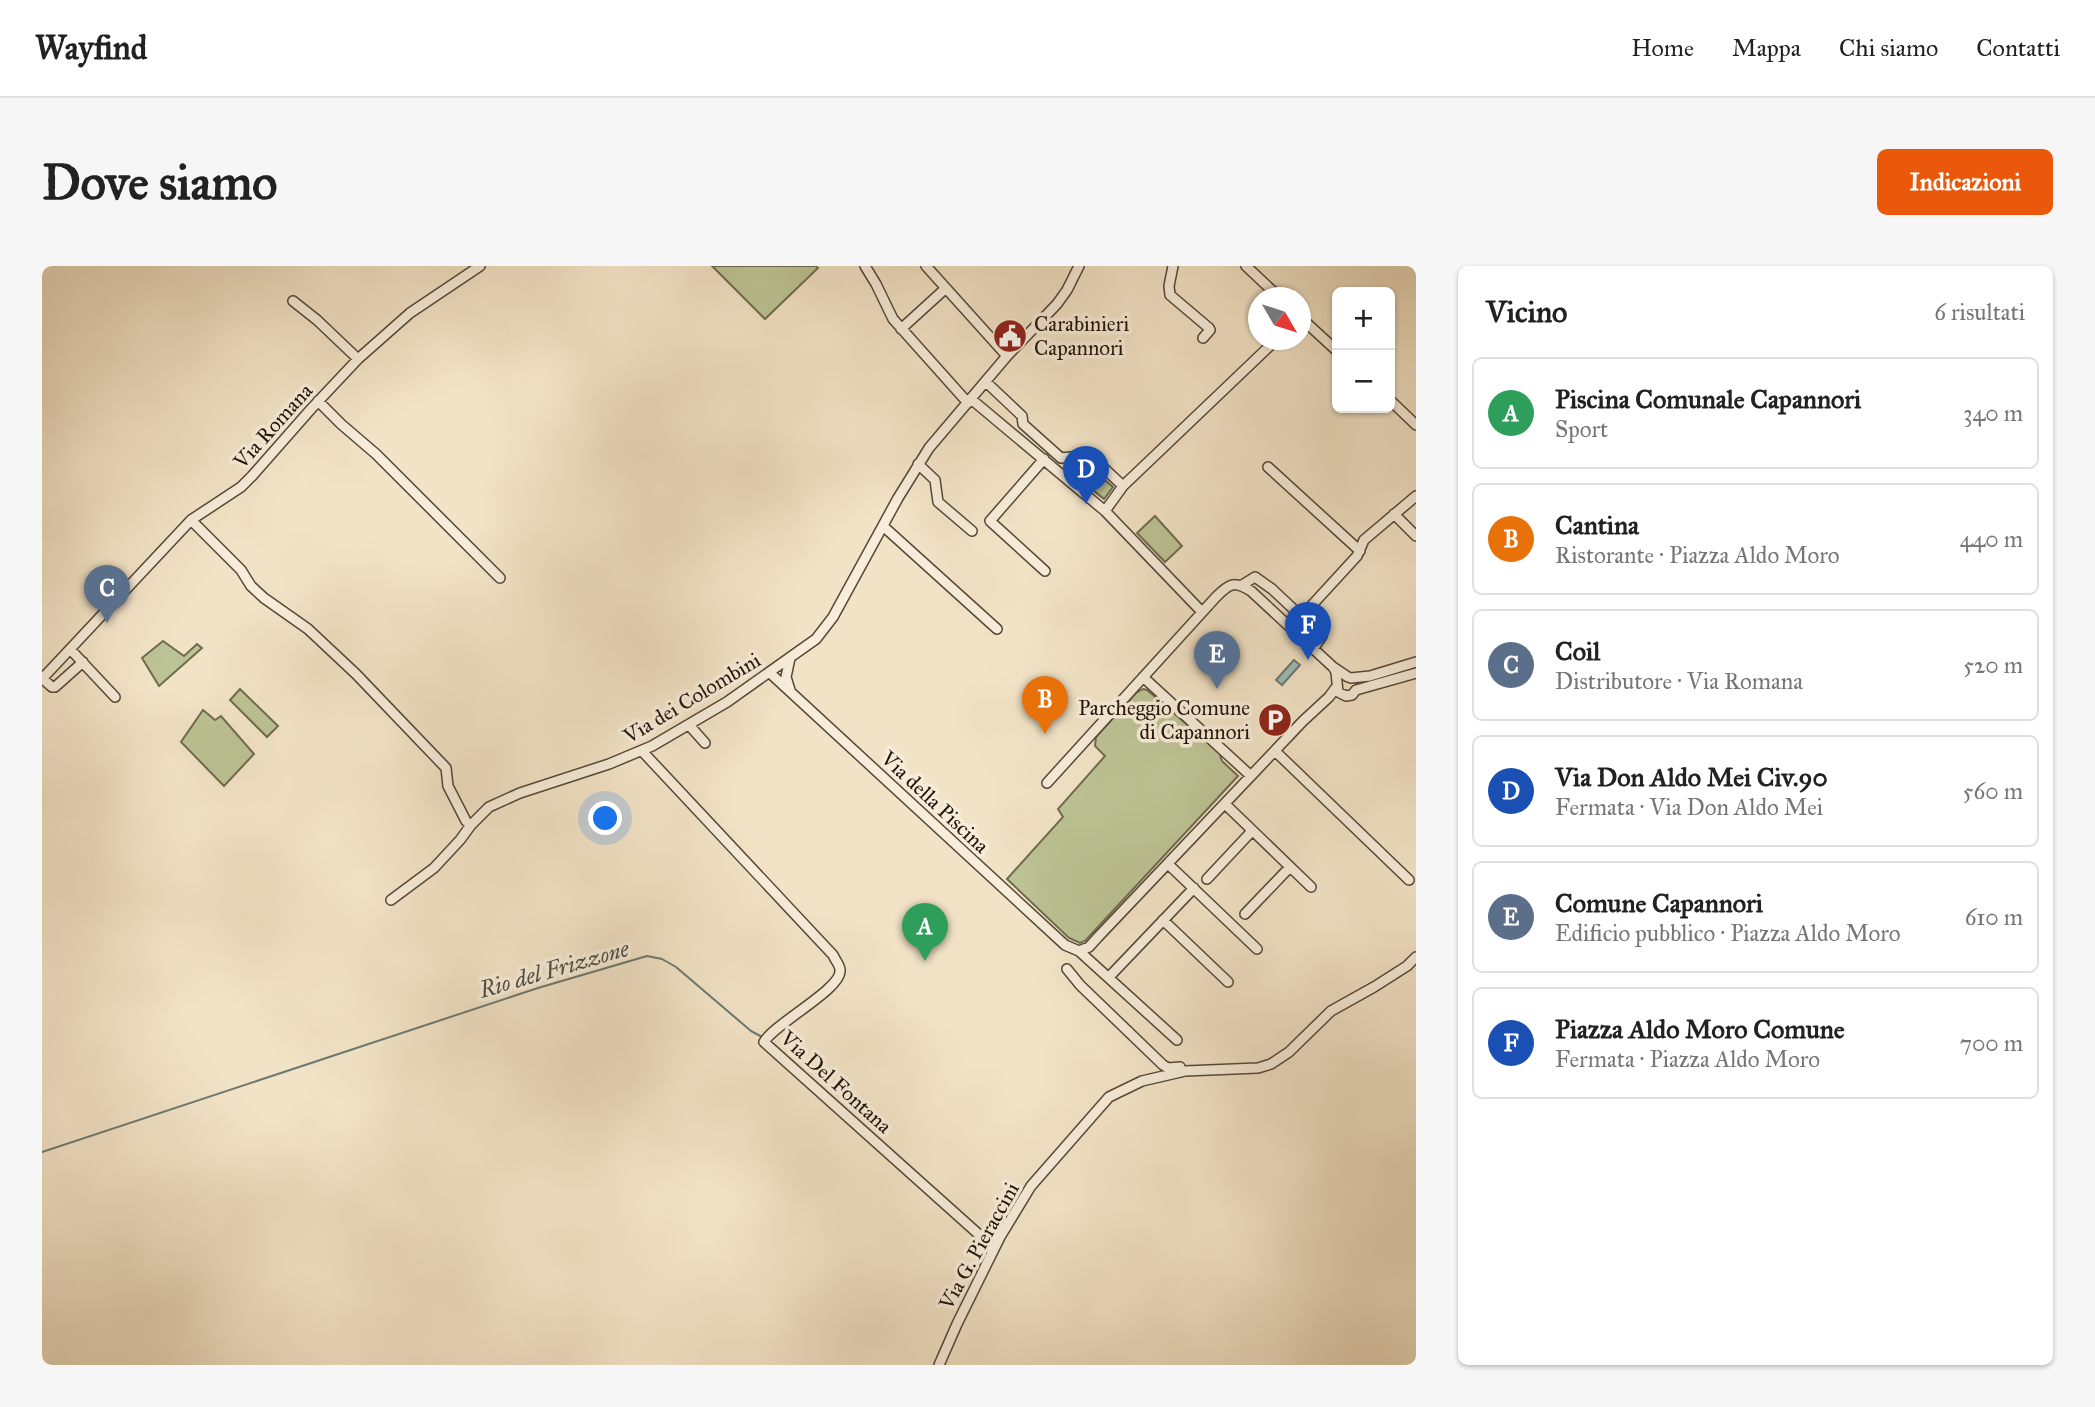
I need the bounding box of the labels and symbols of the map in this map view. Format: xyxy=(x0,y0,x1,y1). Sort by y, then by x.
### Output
north arrow xyxy=(1248,287,1311,350)
place label: Carabinieri Capannori xyxy=(1034,311,1129,361)
public building icon: Carabinieri Capannori xyxy=(991,317,1029,355)
street label: Via Romana xyxy=(227,378,318,475)
pin: D xyxy=(1063,446,1109,504)
pin: C xyxy=(84,565,130,623)
pin: F xyxy=(1285,602,1331,660)
pin: E xyxy=(1194,631,1240,689)
street label: Via dei Colombini xyxy=(618,647,765,750)
pin: B xyxy=(1022,676,1068,734)
place label: Parcheggio Comune di Capannori xyxy=(1078,695,1250,745)
parking icon: Parcheggio Comune di Capannori xyxy=(1256,701,1294,739)
street label: Via della Piscina xyxy=(875,745,994,859)
your location xyxy=(588,801,622,835)
pin: A xyxy=(902,903,948,961)
water label: Rio del Frizzone xyxy=(475,934,632,1004)
street label: Via Del Fontana xyxy=(774,1024,897,1139)
street label: Via G. Pieraccini xyxy=(933,1178,1025,1315)

